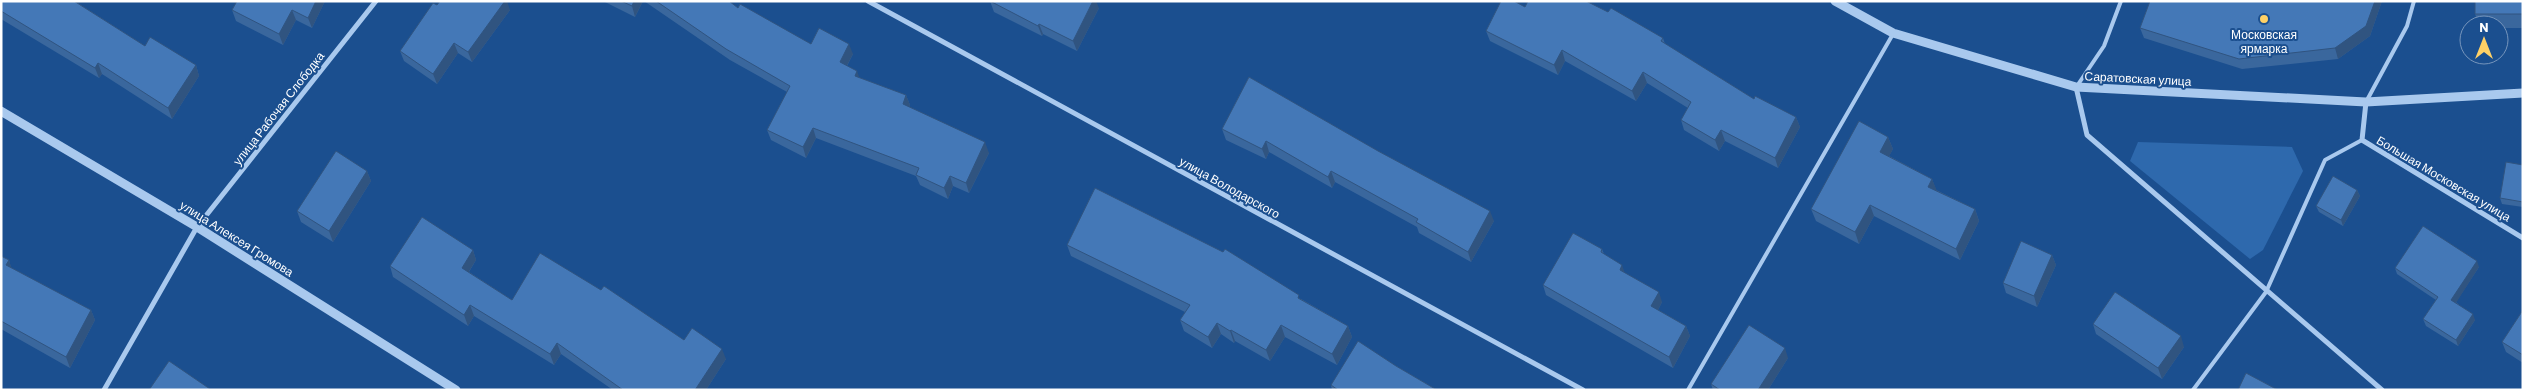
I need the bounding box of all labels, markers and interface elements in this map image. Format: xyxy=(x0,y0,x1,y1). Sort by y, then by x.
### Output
marker: Московская ярмарка xyxy=(2258,13,2270,25)
north arrow xyxy=(2459,15,2509,65)
text: N xyxy=(2479,18,2489,35)
place label: Московская ярмарка xyxy=(2231,27,2297,56)
street label: улица Рабочая Слободка xyxy=(229,48,328,168)
street label: Саратовская улица xyxy=(2084,68,2192,89)
street label: Большая Московская улица xyxy=(2374,132,2514,225)
street label: улица Володарского xyxy=(1177,154,1283,221)
street label: улица Алексея Громова xyxy=(177,197,297,280)

